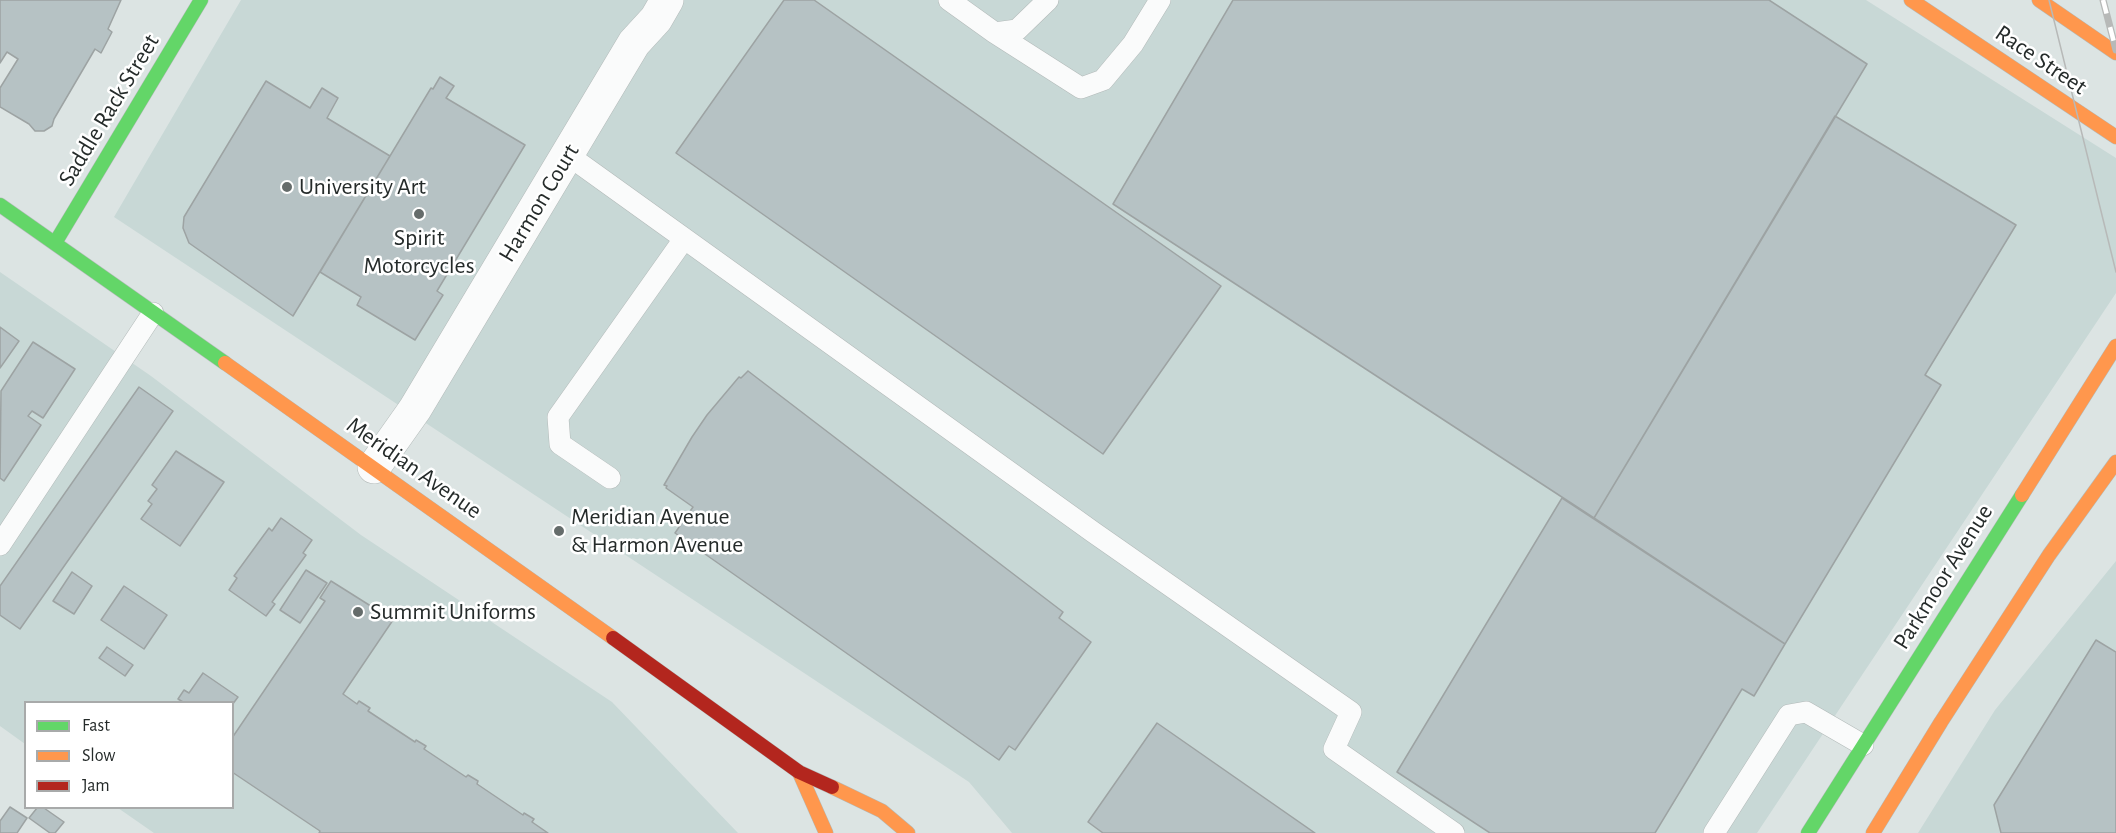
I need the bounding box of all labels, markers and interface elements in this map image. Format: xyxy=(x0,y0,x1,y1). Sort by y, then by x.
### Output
street label: Race Street xyxy=(1990,19,2092,101)
street label: Saddle Rack Street xyxy=(52,29,166,191)
street label: Harmon Court xyxy=(492,139,586,267)
place label: University Art xyxy=(299,173,426,201)
marker: University Art xyxy=(280,180,294,194)
marker: Spirit Motorcycles xyxy=(412,207,426,221)
place label: Spirit Motorcycles xyxy=(363,224,475,280)
street label: Meridian Avenue xyxy=(341,411,487,525)
street label: Parkmoor Avenue xyxy=(1887,499,1999,655)
place label: Meridian Avenue & Harmon Avenue xyxy=(571,503,743,559)
marker: Meridian Avenue & Harmon Avenue xyxy=(552,524,566,538)
place label: Summit Uniforms xyxy=(370,598,536,626)
marker: Summit Uniforms xyxy=(351,605,365,619)
legend xyxy=(24,701,234,809)
text: Fast xyxy=(82,717,110,735)
text: Slow xyxy=(82,747,115,765)
text: Jam xyxy=(82,777,110,795)

